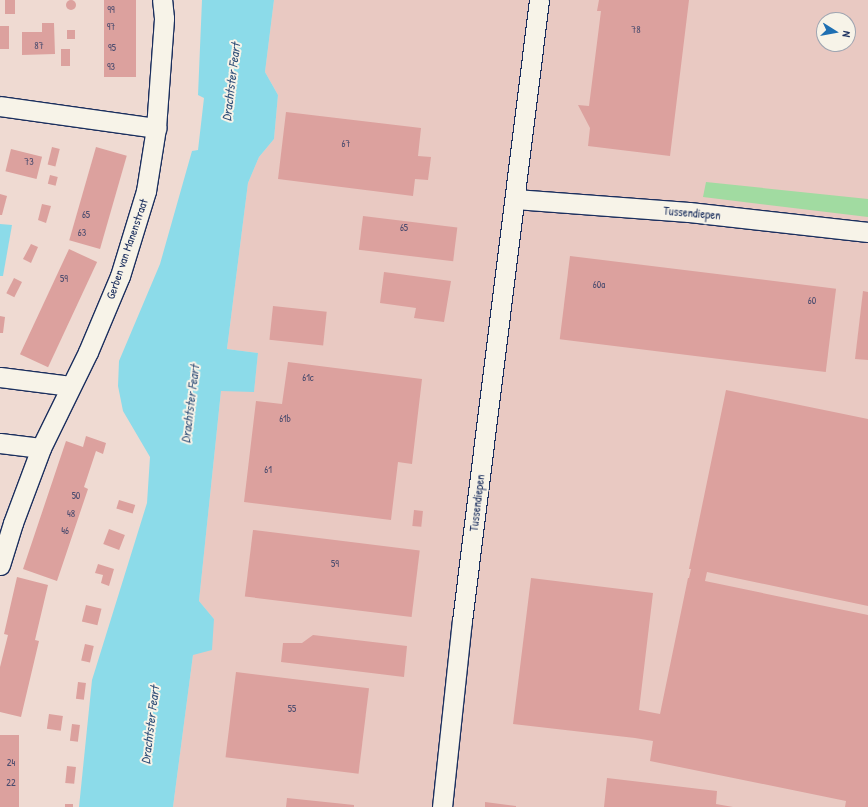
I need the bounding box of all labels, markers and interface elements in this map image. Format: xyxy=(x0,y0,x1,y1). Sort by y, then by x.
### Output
house number: 99 xyxy=(107,4,115,16)
north arrow xyxy=(816,12,856,52)
house number: 97 xyxy=(107,21,115,33)
house number: 78 xyxy=(631,24,641,36)
text: N xyxy=(839,30,854,38)
house number: 87 xyxy=(34,40,44,52)
house number: 95 xyxy=(108,42,116,54)
water label: Drachtster Feart xyxy=(218,42,244,122)
house number: 93 xyxy=(107,61,115,73)
house number: 67 xyxy=(342,138,350,150)
house number: 73 xyxy=(24,156,34,168)
street label: Gerben van Manenstraat xyxy=(103,197,151,301)
street label: Tussendiepen xyxy=(663,203,721,223)
house number: 65 xyxy=(82,209,90,221)
house number: 65 xyxy=(400,222,408,234)
house number: 63 xyxy=(78,227,86,239)
house number: 59 xyxy=(60,273,68,285)
house number: 60a xyxy=(593,279,605,291)
house number: 60 xyxy=(808,295,816,307)
water label: Drachtster Feart xyxy=(177,364,203,444)
house number: 61c xyxy=(302,372,314,384)
house number: 61b xyxy=(279,413,291,425)
house number: 61 xyxy=(264,464,272,476)
street label: Tussendiepen xyxy=(466,474,488,532)
house number: 50 xyxy=(72,490,80,502)
house number: 48 xyxy=(67,508,75,520)
house number: 46 xyxy=(61,525,69,537)
house number: 59 xyxy=(331,558,339,570)
water label: Drachtster Feart xyxy=(137,685,163,765)
house number: 55 xyxy=(288,703,296,715)
house number: 24 xyxy=(7,757,15,769)
house number: 22 xyxy=(6,777,16,789)

